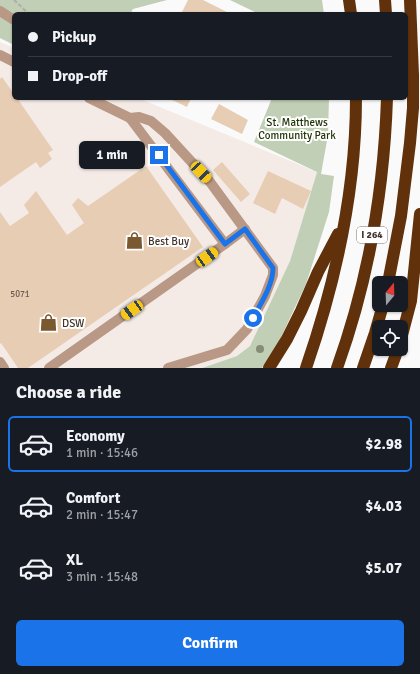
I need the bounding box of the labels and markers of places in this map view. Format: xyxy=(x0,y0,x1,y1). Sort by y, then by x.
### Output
shop icon: Best Buy xyxy=(125,231,145,251)
place label: Best Buy xyxy=(148,235,190,248)
shop icon: DSW xyxy=(39,313,59,333)
place label: DSW xyxy=(62,317,85,330)

